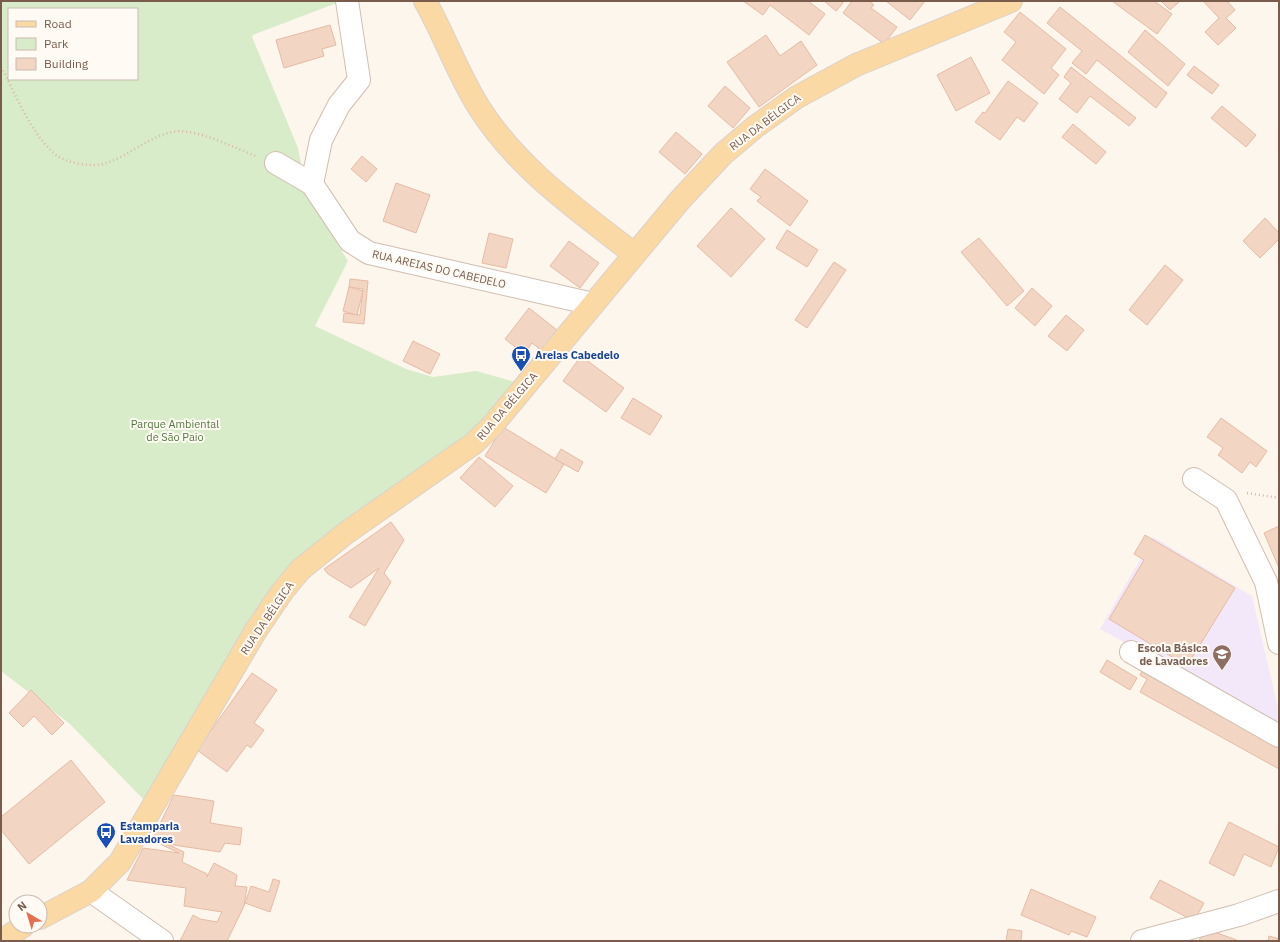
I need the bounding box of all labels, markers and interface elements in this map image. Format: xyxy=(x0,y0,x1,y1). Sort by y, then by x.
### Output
legend xyxy=(8,8,138,80)
text: Road xyxy=(44,16,72,31)
text: Park xyxy=(44,36,69,51)
text: Building xyxy=(44,56,89,71)
street label: RUA DA BÉLGICA xyxy=(727,91,803,153)
street label: RUA AREIAS DO CABEDELO xyxy=(371,247,507,291)
bus stop icon: Areias Cabedelo xyxy=(510,344,532,372)
place label: Areias Cabedelo xyxy=(535,348,619,362)
street label: RUA DA BÉLGICA xyxy=(474,369,540,443)
park label: Parque Ambiental de São Paio xyxy=(131,417,219,444)
street label: RUA DA BÉLGICA xyxy=(237,579,297,657)
place label: Escola Básica de Lavadores xyxy=(1138,641,1208,668)
school or university icon: Escola Básica de Lavadores xyxy=(1211,643,1233,671)
place label: Estamparia Lavadores xyxy=(120,819,179,846)
bus stop icon: Estamparia Lavadores xyxy=(95,821,117,849)
north arrow xyxy=(8,894,48,934)
text: N xyxy=(14,898,29,914)

